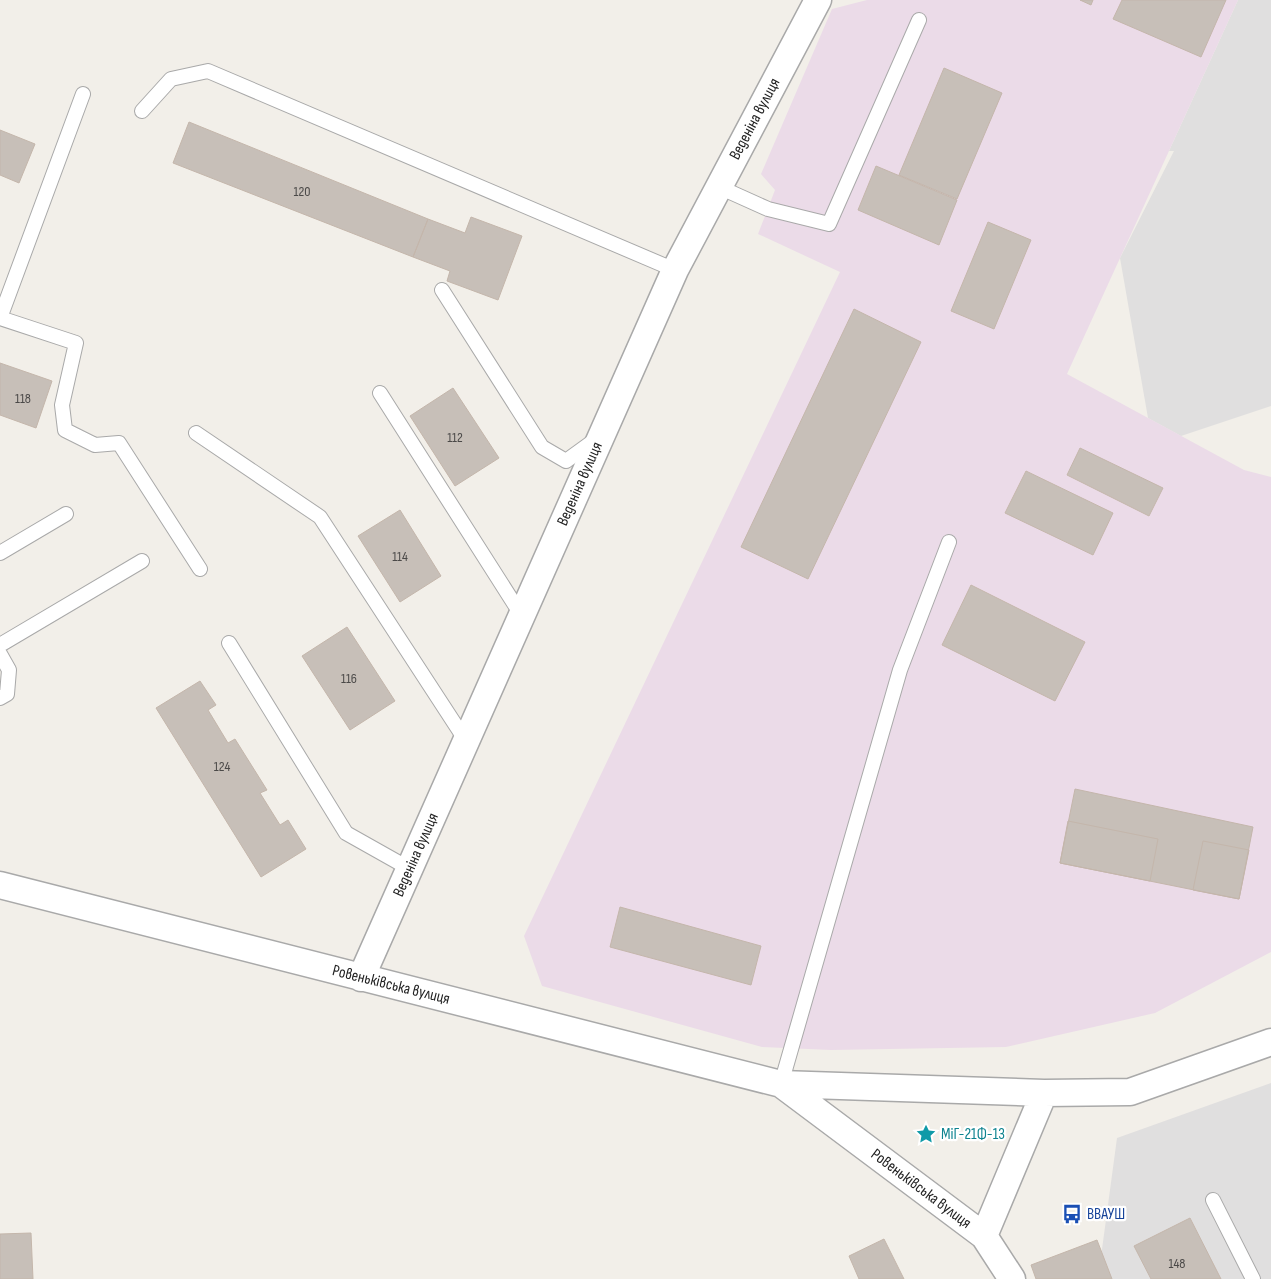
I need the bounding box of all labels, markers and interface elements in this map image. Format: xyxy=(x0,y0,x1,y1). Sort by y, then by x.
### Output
street label: Веденіна вулиця xyxy=(726,75,784,163)
house number: 120 xyxy=(293,183,311,200)
house number: 118 xyxy=(15,390,31,407)
house number: 112 xyxy=(447,429,463,446)
street label: Веденіна вулиця xyxy=(553,439,607,529)
house number: 114 xyxy=(392,548,408,565)
house number: 116 xyxy=(341,670,357,687)
house number: 124 xyxy=(214,758,230,775)
street label: Веденіна вулиця xyxy=(389,810,443,900)
street label: Ровеньківська вулиця xyxy=(330,961,452,1009)
place icon: МіГ-21Ф-13 xyxy=(915,1123,937,1145)
place label: МіГ-21Ф-13 xyxy=(941,1125,1005,1144)
street label: Ровеньківська вулиця xyxy=(867,1145,975,1233)
bus stop icon: ВВАУШ xyxy=(1061,1203,1083,1225)
place label: ВВАУШ xyxy=(1087,1205,1125,1224)
house number: 148 xyxy=(1169,1255,1185,1272)

